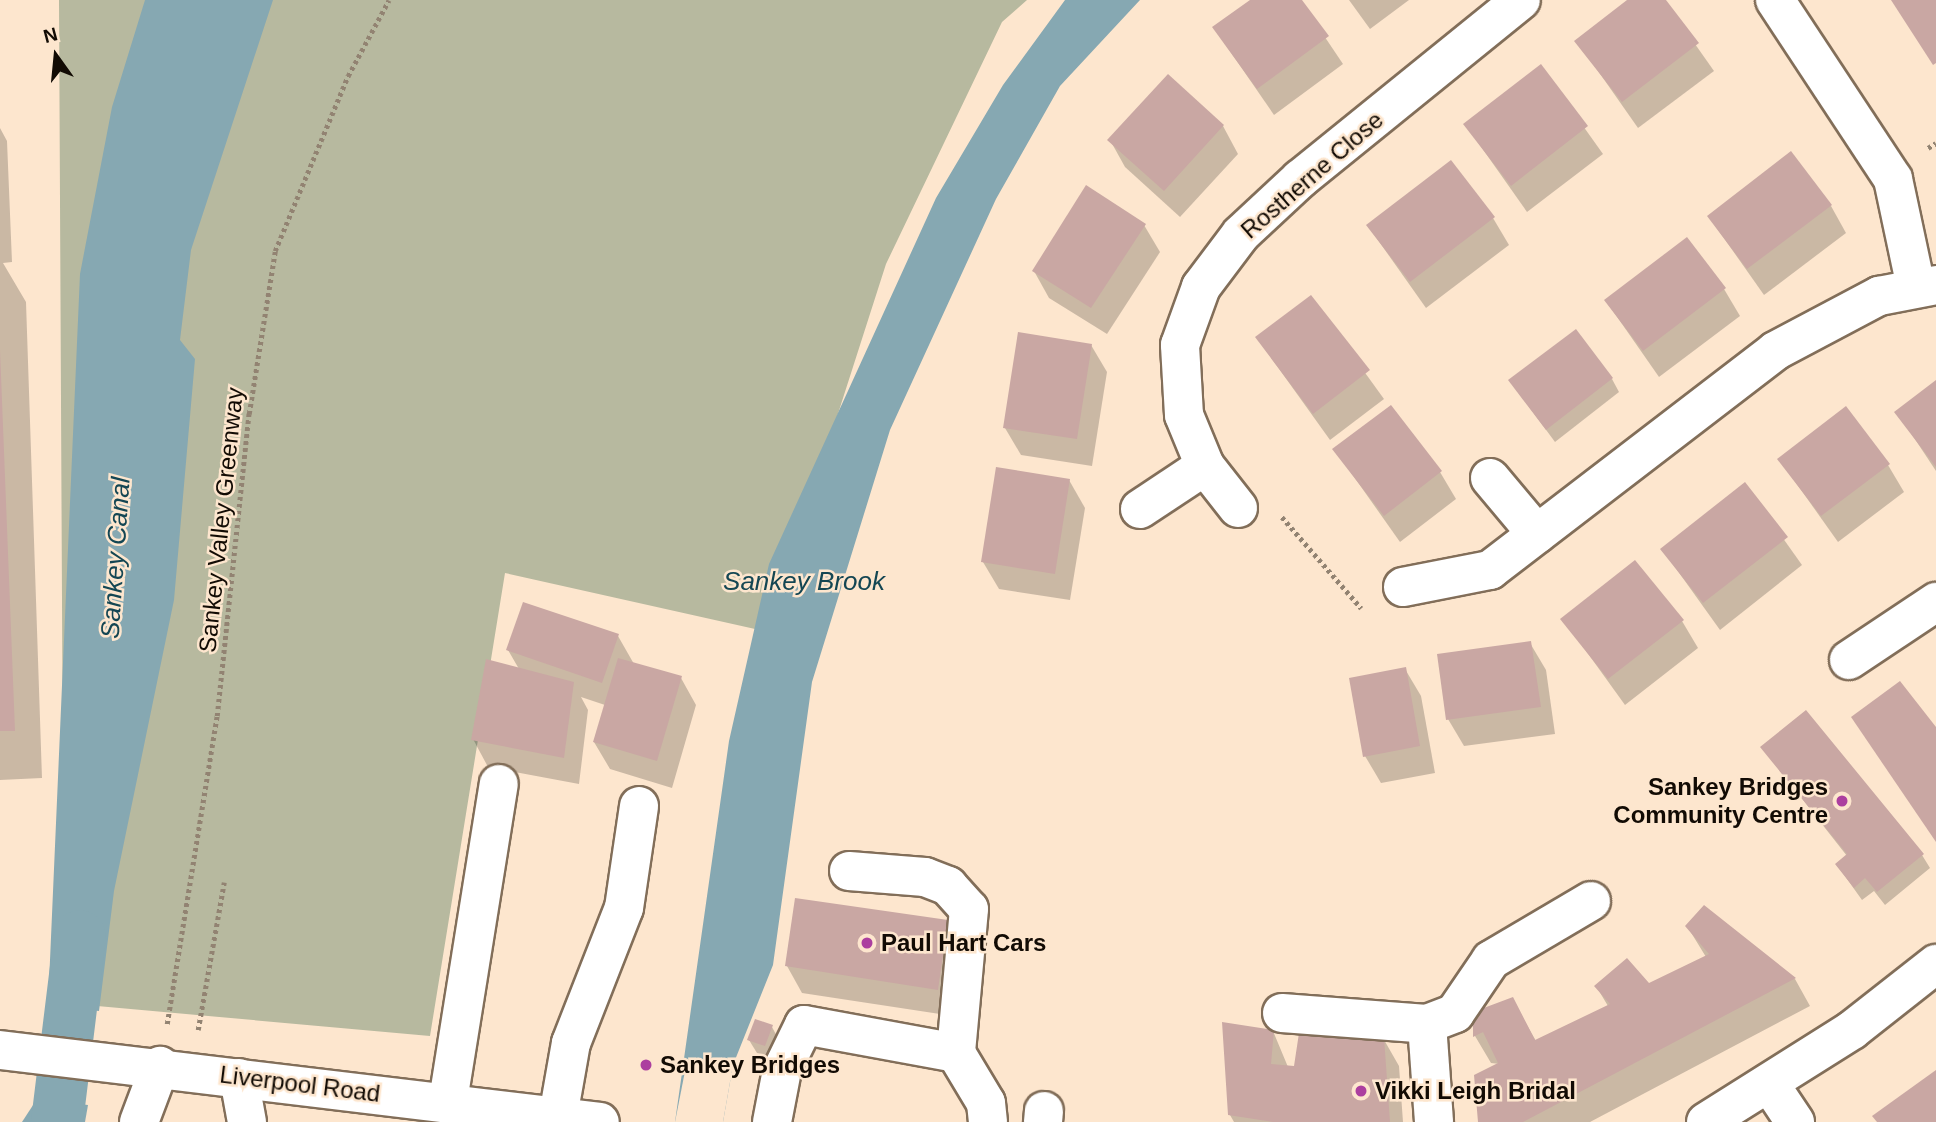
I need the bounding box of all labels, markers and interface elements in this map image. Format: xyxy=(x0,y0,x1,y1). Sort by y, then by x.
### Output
north arrow xyxy=(21,21,91,91)
text: N xyxy=(41,23,60,47)
street label: Rostherne Close xyxy=(1235,105,1389,245)
street label: Sankey Valley Greenway xyxy=(193,386,249,654)
water label: Sankey Canal xyxy=(95,476,137,640)
water label: Sankey Brook xyxy=(723,566,885,598)
place label: Sankey Bridges Community Centre xyxy=(1613,773,1828,829)
marker: Sankey Bridges Community Centre xyxy=(1834,793,1850,809)
place label: Paul Hart Cars xyxy=(881,929,1046,957)
marker: Paul Hart Cars xyxy=(859,935,875,951)
place label: Sankey Bridges xyxy=(660,1051,840,1079)
marker: Sankey Bridges xyxy=(638,1057,654,1073)
street label: Liverpool Road xyxy=(218,1060,382,1108)
place label: Vikki Leigh Bridal xyxy=(1375,1077,1576,1105)
marker: Vikki Leigh Bridal xyxy=(1353,1083,1369,1099)

